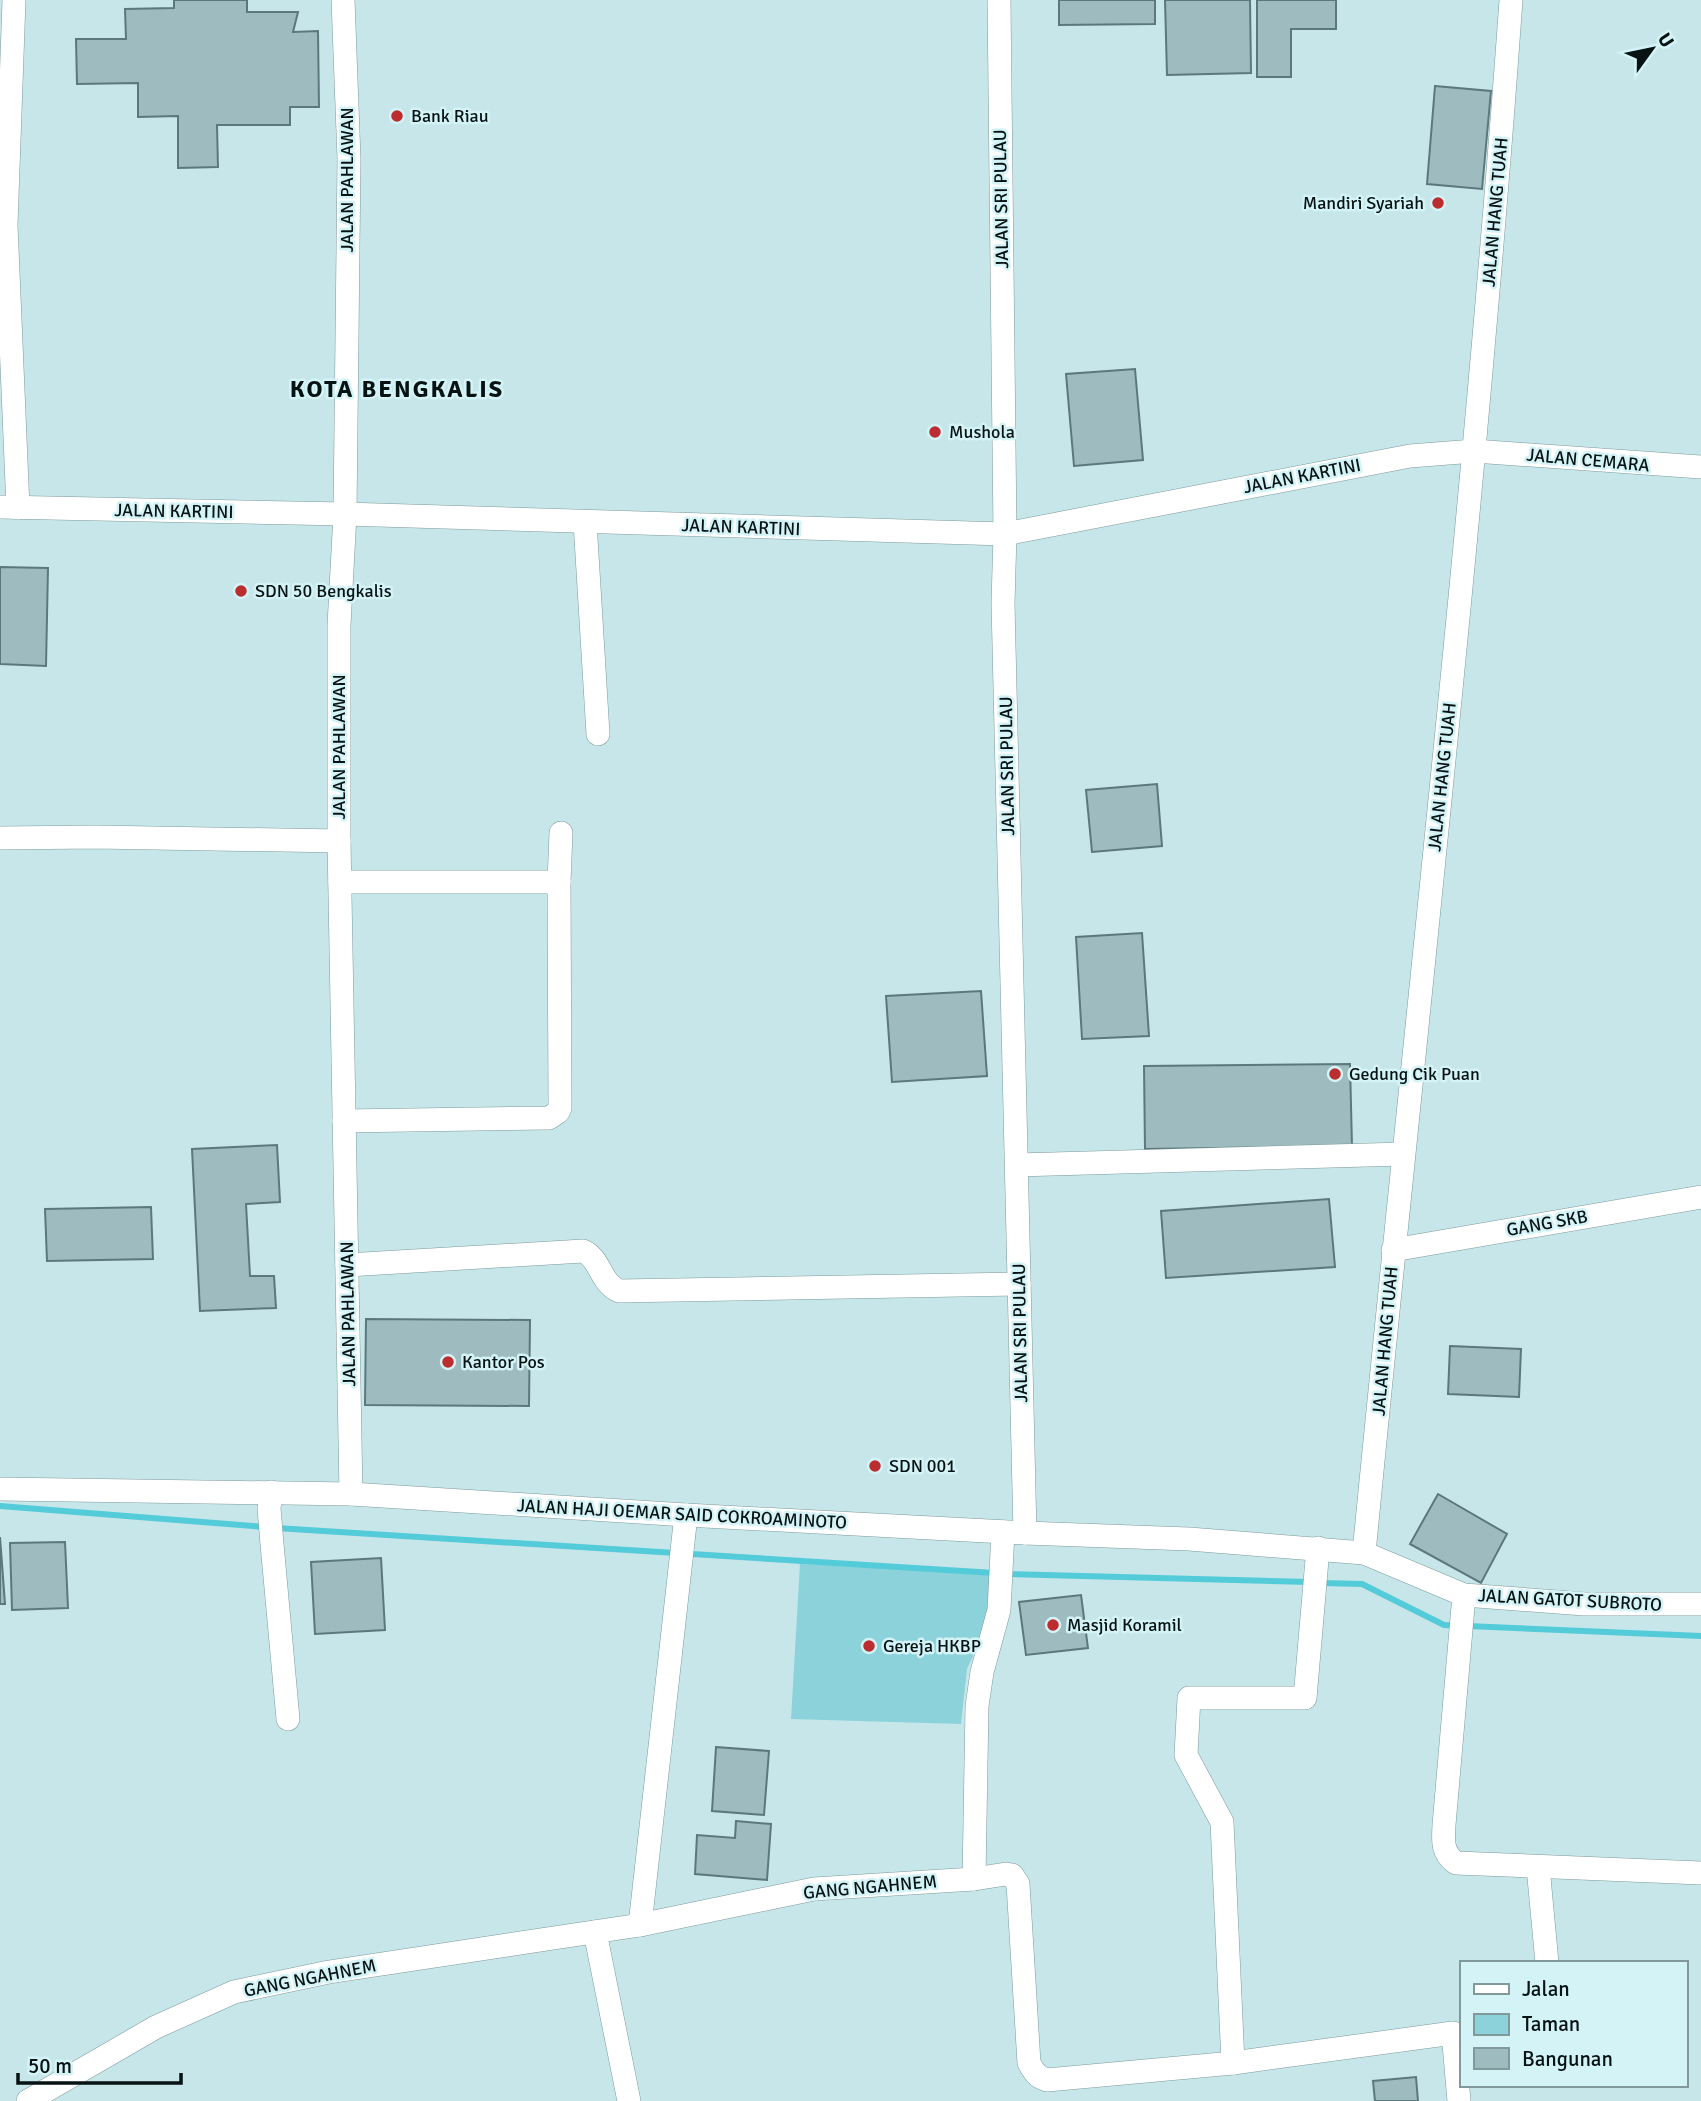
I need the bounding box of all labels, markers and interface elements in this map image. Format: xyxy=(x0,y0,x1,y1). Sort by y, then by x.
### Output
north arrow xyxy=(1617,14,1687,84)
text: U xyxy=(1652,28,1679,52)
place label: Bank Riau xyxy=(411,105,488,127)
street label: JALAN PAHLAWAN xyxy=(336,107,358,253)
marker: Bank Riau xyxy=(389,108,405,124)
street label: JALAN SRI PULAU xyxy=(989,129,1013,269)
street label: JALAN HANG TUAH xyxy=(1478,136,1512,288)
place label: Mandiri Syariah xyxy=(1303,192,1424,214)
marker: Mandiri Syariah xyxy=(1430,195,1446,211)
district label: KOTA BENGKALIS xyxy=(290,374,504,404)
place label: Mushola xyxy=(949,421,1015,443)
marker: Mushola xyxy=(927,424,943,440)
street label: JALAN CEMARA xyxy=(1525,444,1651,476)
street label: JALAN KARTINI xyxy=(1241,454,1363,498)
street label: JALAN KARTINI xyxy=(114,499,234,523)
street label: JALAN KARTINI xyxy=(681,514,801,540)
place label: SDN 50 Bengkalis xyxy=(255,580,392,602)
marker: SDN 50 Bengkalis xyxy=(233,583,249,599)
street label: JALAN PAHLAWAN xyxy=(328,674,350,820)
street label: JALAN SRI PULAU xyxy=(995,696,1019,836)
street label: JALAN HANG TUAH xyxy=(1423,701,1461,853)
place label: Gedung Cik Puan xyxy=(1349,1063,1480,1085)
marker: Gedung Cik Puan xyxy=(1327,1066,1343,1082)
street label: GANG SKB xyxy=(1505,1205,1589,1241)
street label: JALAN PAHLAWAN xyxy=(336,1241,360,1387)
street label: JALAN SRI PULAU xyxy=(1008,1263,1032,1403)
street label: JALAN HANG TUAH xyxy=(1368,1265,1402,1417)
place label: Kantor Pos xyxy=(462,1351,545,1373)
marker: Kantor Pos xyxy=(440,1354,456,1370)
place label: SDN 001 xyxy=(889,1455,956,1477)
marker: SDN 001 xyxy=(867,1458,883,1474)
street label: JALAN HAJI OEMAR SAID COKROAMINOTO xyxy=(516,1494,848,1534)
street label: JALAN GATOT SUBROTO xyxy=(1477,1584,1663,1616)
place label: Masjid Koramil xyxy=(1067,1614,1182,1636)
marker: Masjid Koramil xyxy=(1045,1617,1061,1633)
place label: Gereja HKBP xyxy=(883,1635,981,1657)
marker: Gereja HKBP xyxy=(861,1638,877,1654)
street label: GANG NGAHNEM xyxy=(802,1870,938,1904)
street label: GANG NGAHNEM xyxy=(242,1954,378,2002)
legend xyxy=(1460,1961,1687,2087)
text: Jalan xyxy=(1522,1976,1570,2002)
text: Taman xyxy=(1522,2011,1580,2037)
scale bar xyxy=(18,2042,180,2086)
text: Bangunan xyxy=(1522,2046,1613,2072)
text: 50 m xyxy=(28,2053,72,2079)

